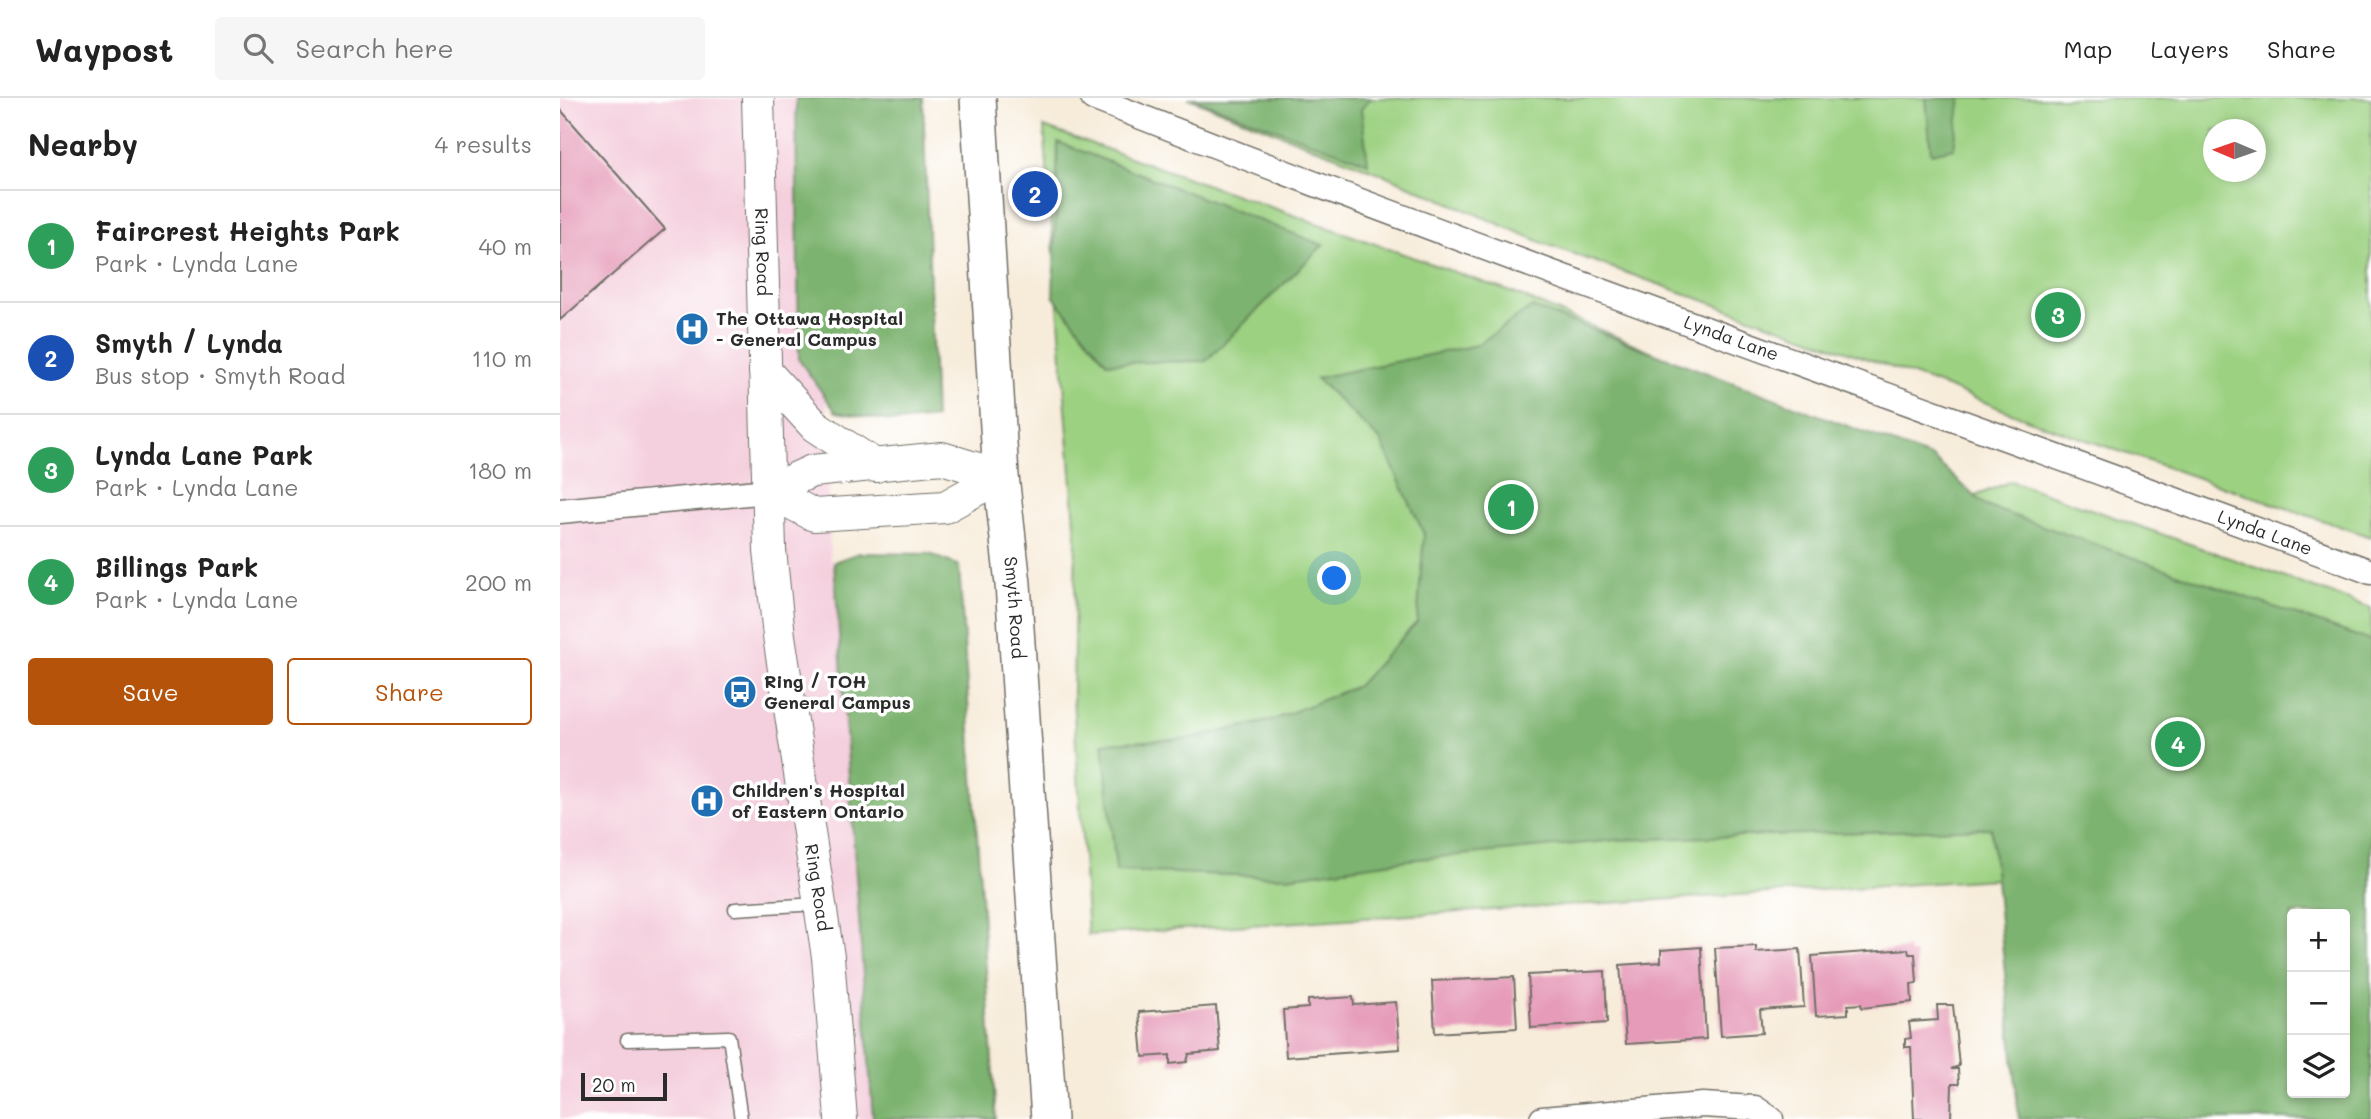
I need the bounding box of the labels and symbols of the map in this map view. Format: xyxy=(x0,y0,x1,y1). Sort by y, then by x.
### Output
north arrow xyxy=(2203,119,2266,182)
pin: 2 xyxy=(1012,168,1058,220)
street label: Ring Road xyxy=(750,208,776,296)
pin: 3 xyxy=(2035,289,2081,341)
place label: The Ottawa Hospital - General Campus xyxy=(716,306,903,351)
street label: Lynda Lane xyxy=(1681,309,1782,366)
hospital icon: The Ottawa Hospital - General Campus xyxy=(673,310,711,348)
pin: 1 xyxy=(1488,481,1534,533)
street label: Lynda Lane xyxy=(2215,504,2316,560)
street label: Smyth Road xyxy=(999,555,1031,660)
your location xyxy=(1317,561,1351,595)
place label: Ring / TOH General Campus xyxy=(764,669,911,714)
bus stop icon: Ring / TOH General Campus xyxy=(721,673,759,711)
pin: 4 xyxy=(2155,718,2201,770)
place label: Children's Hospital of Eastern Ontario xyxy=(732,778,905,823)
hospital icon: Children's Hospital of Eastern Ontario xyxy=(688,782,726,820)
street label: Ring Road xyxy=(800,842,837,933)
scale bar xyxy=(581,1070,667,1102)

